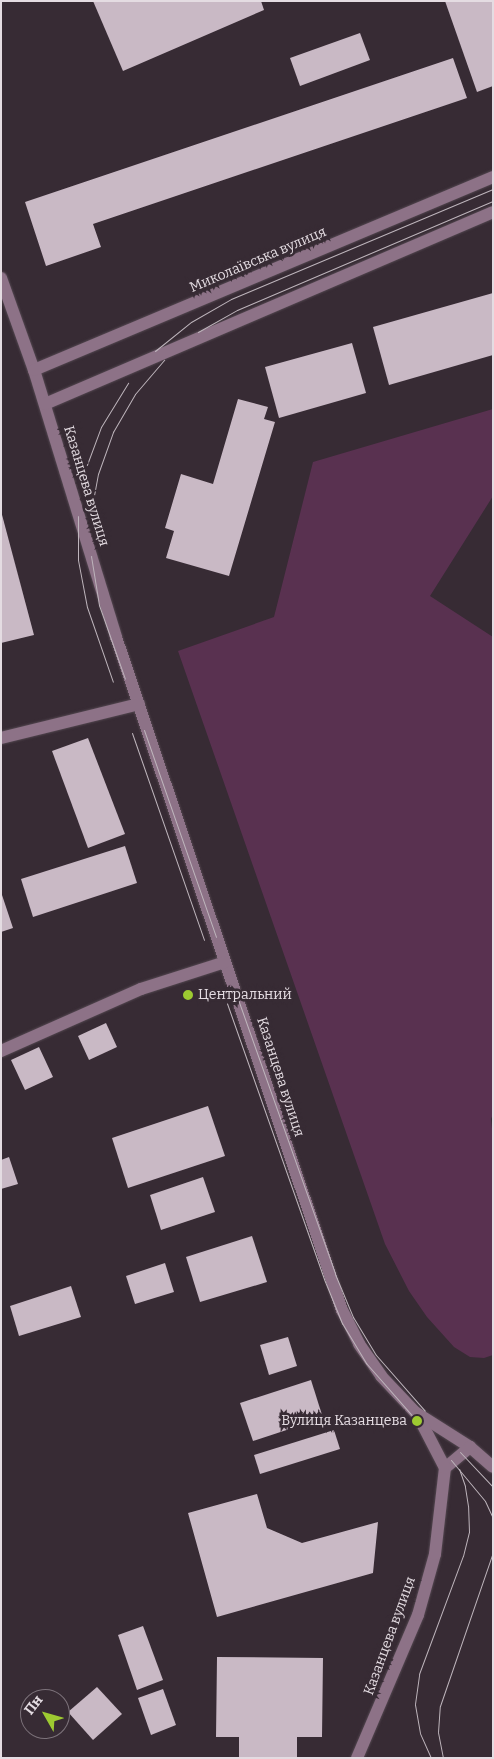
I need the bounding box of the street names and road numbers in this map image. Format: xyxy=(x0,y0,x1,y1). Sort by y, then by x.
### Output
street label: Миколаївська вулиця xyxy=(187,224,329,296)
street label: Казанцева вулиця xyxy=(60,424,112,548)
street label: Казанцева вулиця xyxy=(253,1015,307,1139)
street label: Казанцева вулиця xyxy=(361,1574,419,1698)

